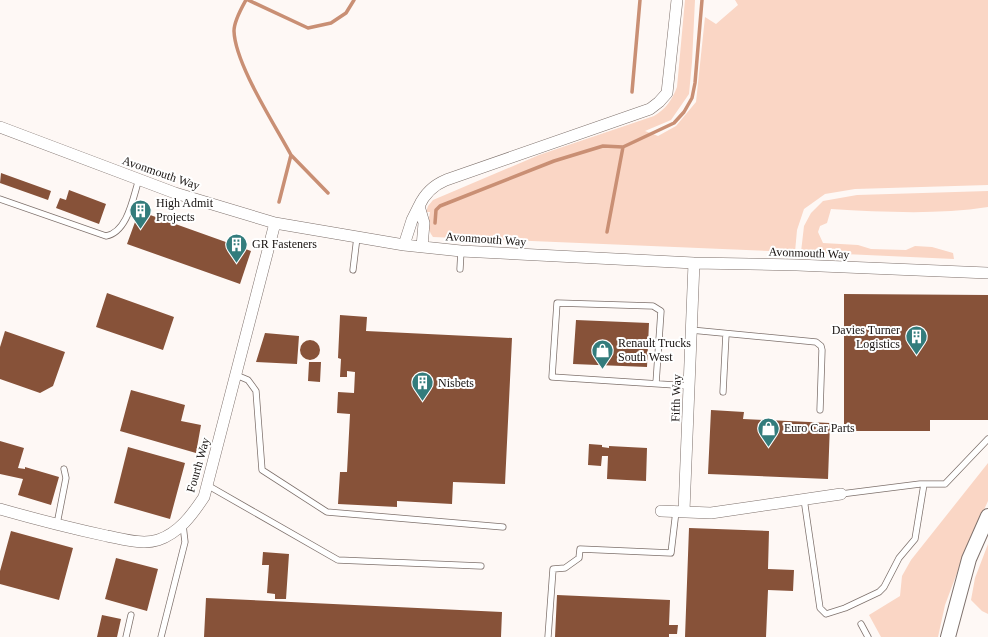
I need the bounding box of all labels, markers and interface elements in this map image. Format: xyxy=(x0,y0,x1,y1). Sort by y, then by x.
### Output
street label: Avonmouth Way xyxy=(120,153,202,193)
place label: High Admit Projects xyxy=(156,196,214,224)
building icon: High Admit Projects xyxy=(127,197,153,230)
street label: Avonmouth Way xyxy=(445,229,527,249)
building icon: GR Fasteners xyxy=(223,231,249,264)
place label: GR Fasteners xyxy=(252,237,317,251)
street label: Avonmouth Way xyxy=(768,245,850,261)
place label: Davies Turner Logistics xyxy=(832,323,900,351)
building icon: Davies Turner Logistics xyxy=(903,324,929,357)
place label: Renault Trucks South West xyxy=(618,336,691,364)
shop icon: Renault Trucks South West xyxy=(590,337,616,370)
building icon: Nisbets xyxy=(410,370,436,403)
street label: Fifth Way xyxy=(668,374,684,422)
place label: Nisbets xyxy=(438,376,474,390)
shop icon: Euro Car Parts xyxy=(756,415,782,448)
place label: Euro Car Parts xyxy=(784,421,855,435)
street label: Fourth Way xyxy=(183,436,213,494)

